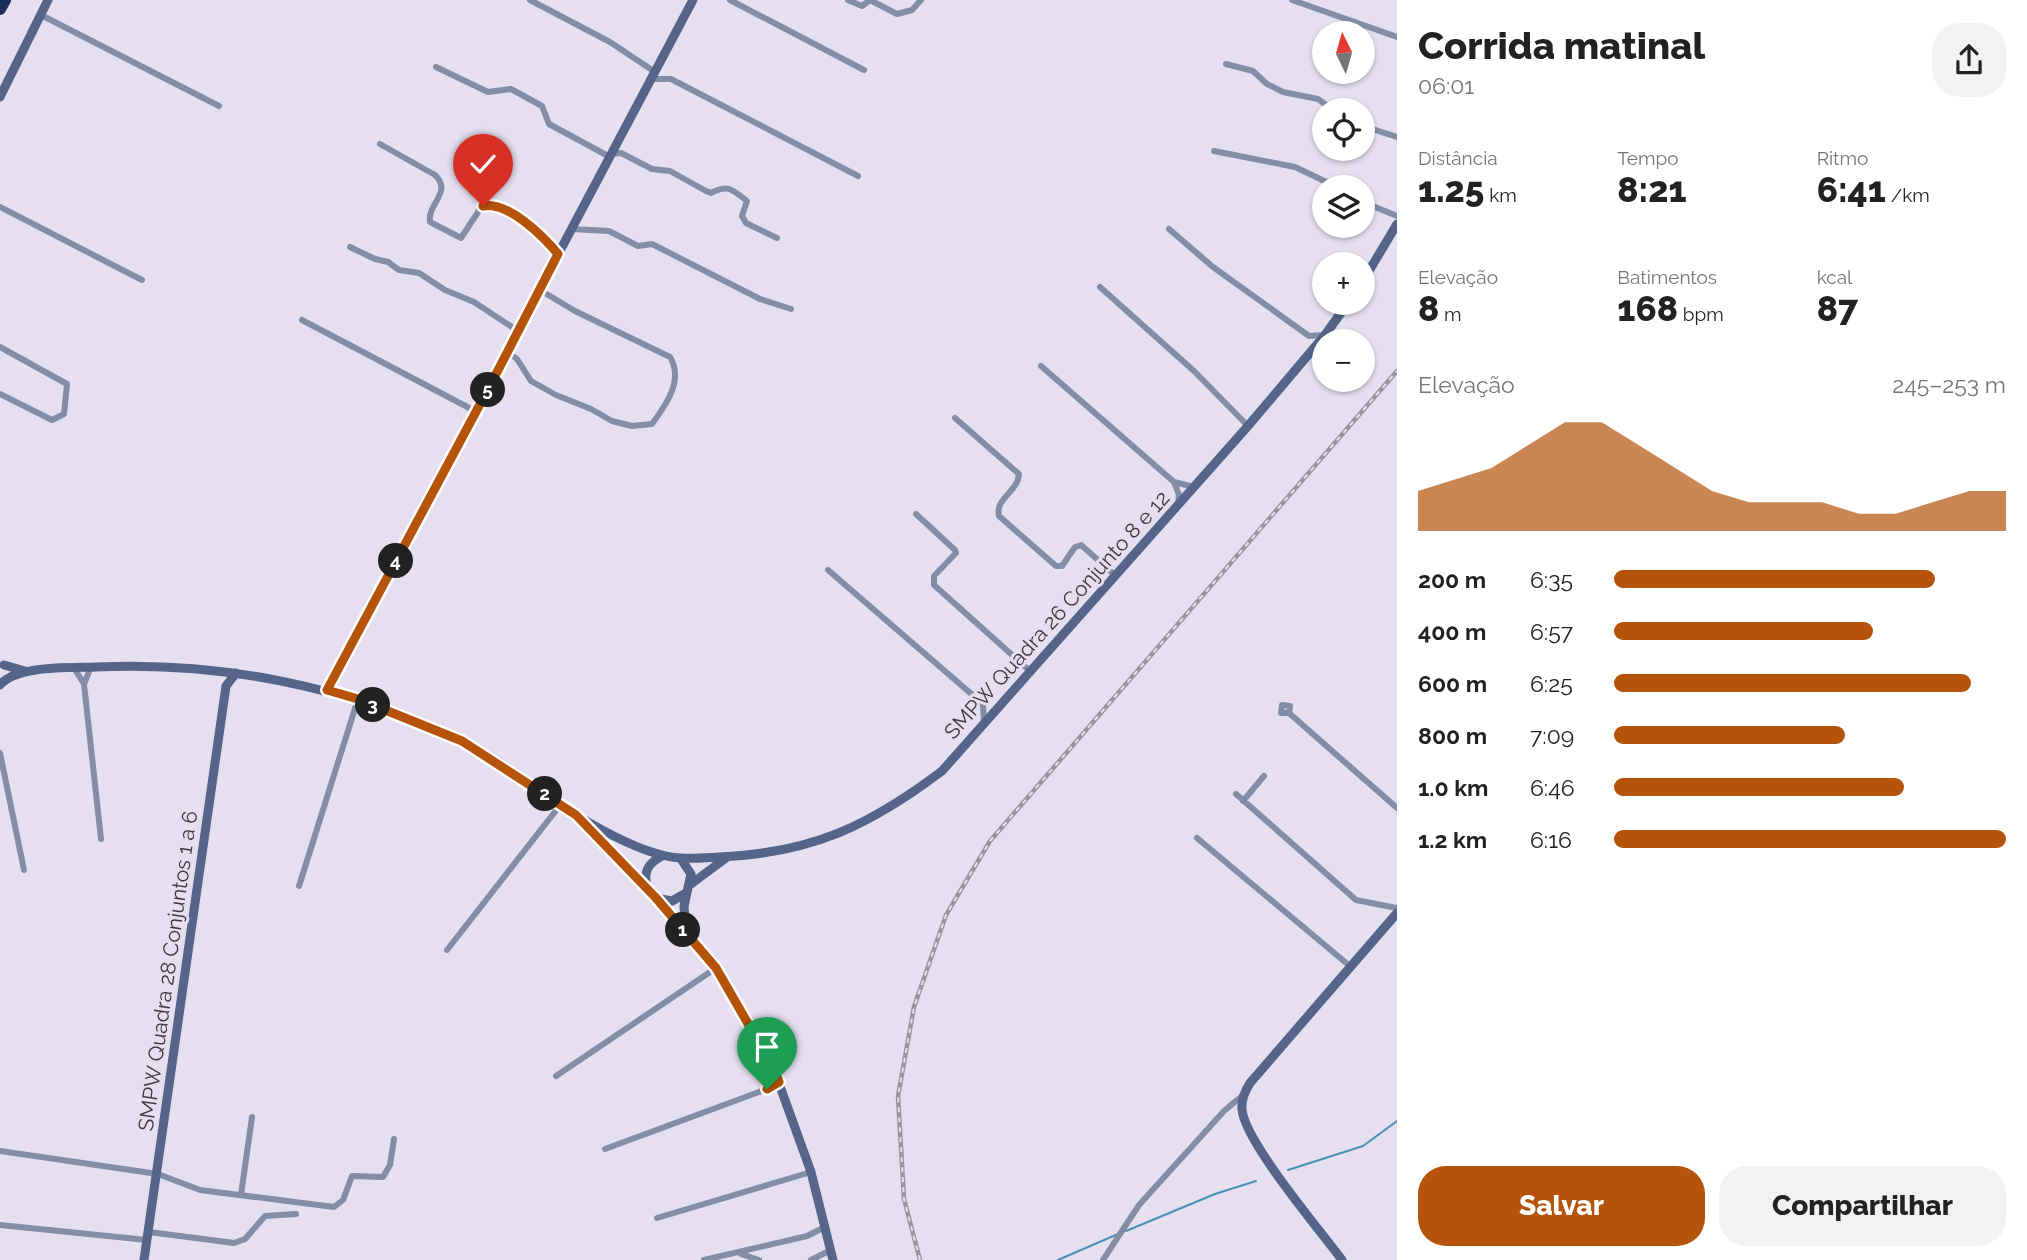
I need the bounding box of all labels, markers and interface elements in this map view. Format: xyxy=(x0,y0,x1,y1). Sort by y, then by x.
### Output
north arrow xyxy=(1312,21,1376,84)
map controls xyxy=(1312,21,1375,392)
text: Corrida matinal xyxy=(1418,23,1705,68)
button: share xyxy=(1932,23,2006,97)
text: 06:01 xyxy=(1418,72,1474,99)
button: locate xyxy=(1312,98,1375,161)
pin xyxy=(453,134,513,206)
icon: check xyxy=(464,145,502,183)
text: Distância xyxy=(1418,147,1498,169)
text: Tempo xyxy=(1617,147,1678,169)
text: Ritmo xyxy=(1817,147,1868,169)
text: 1.25 xyxy=(1418,169,1484,210)
text: 8:21 xyxy=(1617,169,1687,210)
text: 6:41 xyxy=(1817,169,1886,210)
button: layers xyxy=(1312,175,1375,238)
text: km xyxy=(1484,184,1517,206)
text: /km xyxy=(1886,184,1930,206)
button: + xyxy=(1312,252,1375,315)
text: Elevação xyxy=(1418,266,1498,288)
text: Batimentos xyxy=(1617,266,1717,288)
text: kcal xyxy=(1817,266,1852,288)
text: 8 xyxy=(1418,288,1439,329)
text: 168 xyxy=(1617,288,1678,329)
text: 87 xyxy=(1817,288,1858,329)
text: m xyxy=(1439,303,1462,325)
text: bpm xyxy=(1678,303,1724,325)
button: − xyxy=(1312,329,1375,392)
text: Elevação xyxy=(1418,371,1515,398)
text: 245–253 m xyxy=(1892,371,2006,398)
pin: 5 xyxy=(470,372,505,408)
text: 5 xyxy=(482,378,493,400)
street label: SMPW Quadra 26 Conjunto 8 e 12 xyxy=(939,486,1175,744)
pin: 4 xyxy=(378,544,414,578)
text: 4 xyxy=(390,549,401,571)
text: 200 m xyxy=(1418,566,1486,593)
text: 6:35 xyxy=(1530,566,1573,593)
text: 400 m xyxy=(1418,618,1486,645)
text: 6:57 xyxy=(1530,618,1573,645)
text: 600 m xyxy=(1418,670,1487,697)
text: 6:25 xyxy=(1530,670,1573,697)
pin: 3 xyxy=(356,688,390,722)
text: 3 xyxy=(367,693,378,715)
text: 800 m xyxy=(1418,722,1487,749)
text: 7:09 xyxy=(1530,722,1574,749)
text: 1.0 km xyxy=(1418,774,1488,801)
text: 6:46 xyxy=(1530,774,1575,801)
pin: 2 xyxy=(528,776,562,812)
text: 2 xyxy=(539,782,550,804)
street label: SMPW Quadra 28 Conjuntos 1 a 6 xyxy=(133,809,202,1133)
text: 1.2 km xyxy=(1418,826,1487,853)
text: 6:16 xyxy=(1530,826,1572,853)
pin: 1 xyxy=(666,912,700,948)
text: 1 xyxy=(678,918,687,940)
pin xyxy=(737,1017,797,1089)
icon: arrive xyxy=(748,1028,786,1066)
button: Salvar xyxy=(1418,1166,1705,1246)
button: Compartilhar xyxy=(1719,1166,2006,1246)

